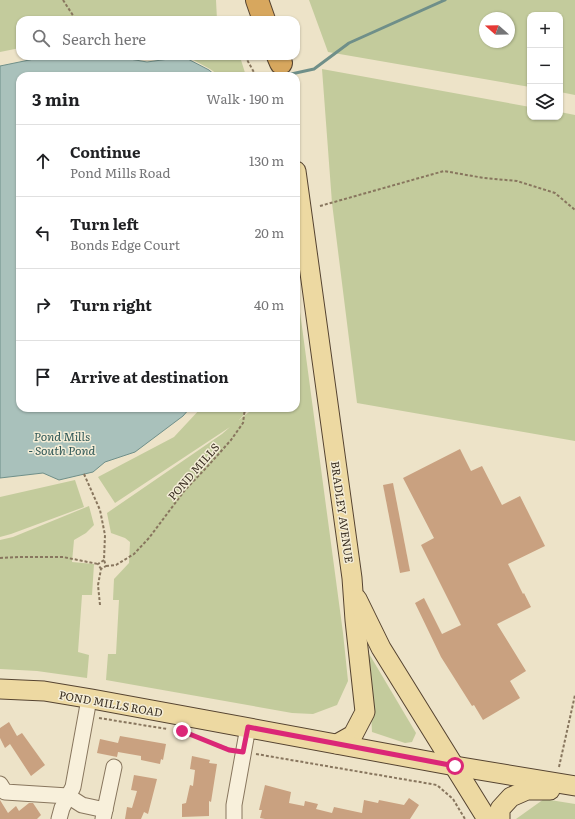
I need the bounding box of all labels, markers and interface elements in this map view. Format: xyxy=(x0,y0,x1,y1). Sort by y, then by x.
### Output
north arrow xyxy=(479,12,515,48)
map controls xyxy=(527,12,563,120)
button: + xyxy=(527,12,563,48)
search box xyxy=(16,16,300,60)
icon: search xyxy=(30,27,52,49)
text: Search here xyxy=(62,27,146,50)
button: − xyxy=(527,48,563,84)
button: layers xyxy=(527,84,563,120)
text: 3 min xyxy=(32,86,80,111)
text: Walk · 190 m xyxy=(206,89,284,108)
text: Continue xyxy=(70,140,140,163)
icon: ahead xyxy=(32,150,54,172)
text: 130 m xyxy=(249,151,284,170)
text: Pond Mills Road xyxy=(70,163,170,182)
text: Turn left xyxy=(70,212,139,235)
icon: left xyxy=(32,222,54,244)
text: 20 m xyxy=(255,223,284,242)
text: Bonds Edge Court xyxy=(70,235,180,254)
text: Turn right xyxy=(70,293,152,316)
icon: right xyxy=(32,294,54,316)
text: 40 m xyxy=(254,295,284,314)
text: Arrive at destination xyxy=(70,365,229,388)
icon: arrive xyxy=(32,366,54,388)
water label: Pond Mills - South Pond xyxy=(29,427,96,459)
street label: POND MILLS xyxy=(164,439,222,503)
street label: BRADLEY AVENUE xyxy=(328,460,358,564)
street label: POND MILLS ROAD xyxy=(58,686,164,720)
route end xyxy=(173,722,191,740)
route start xyxy=(446,757,464,775)

